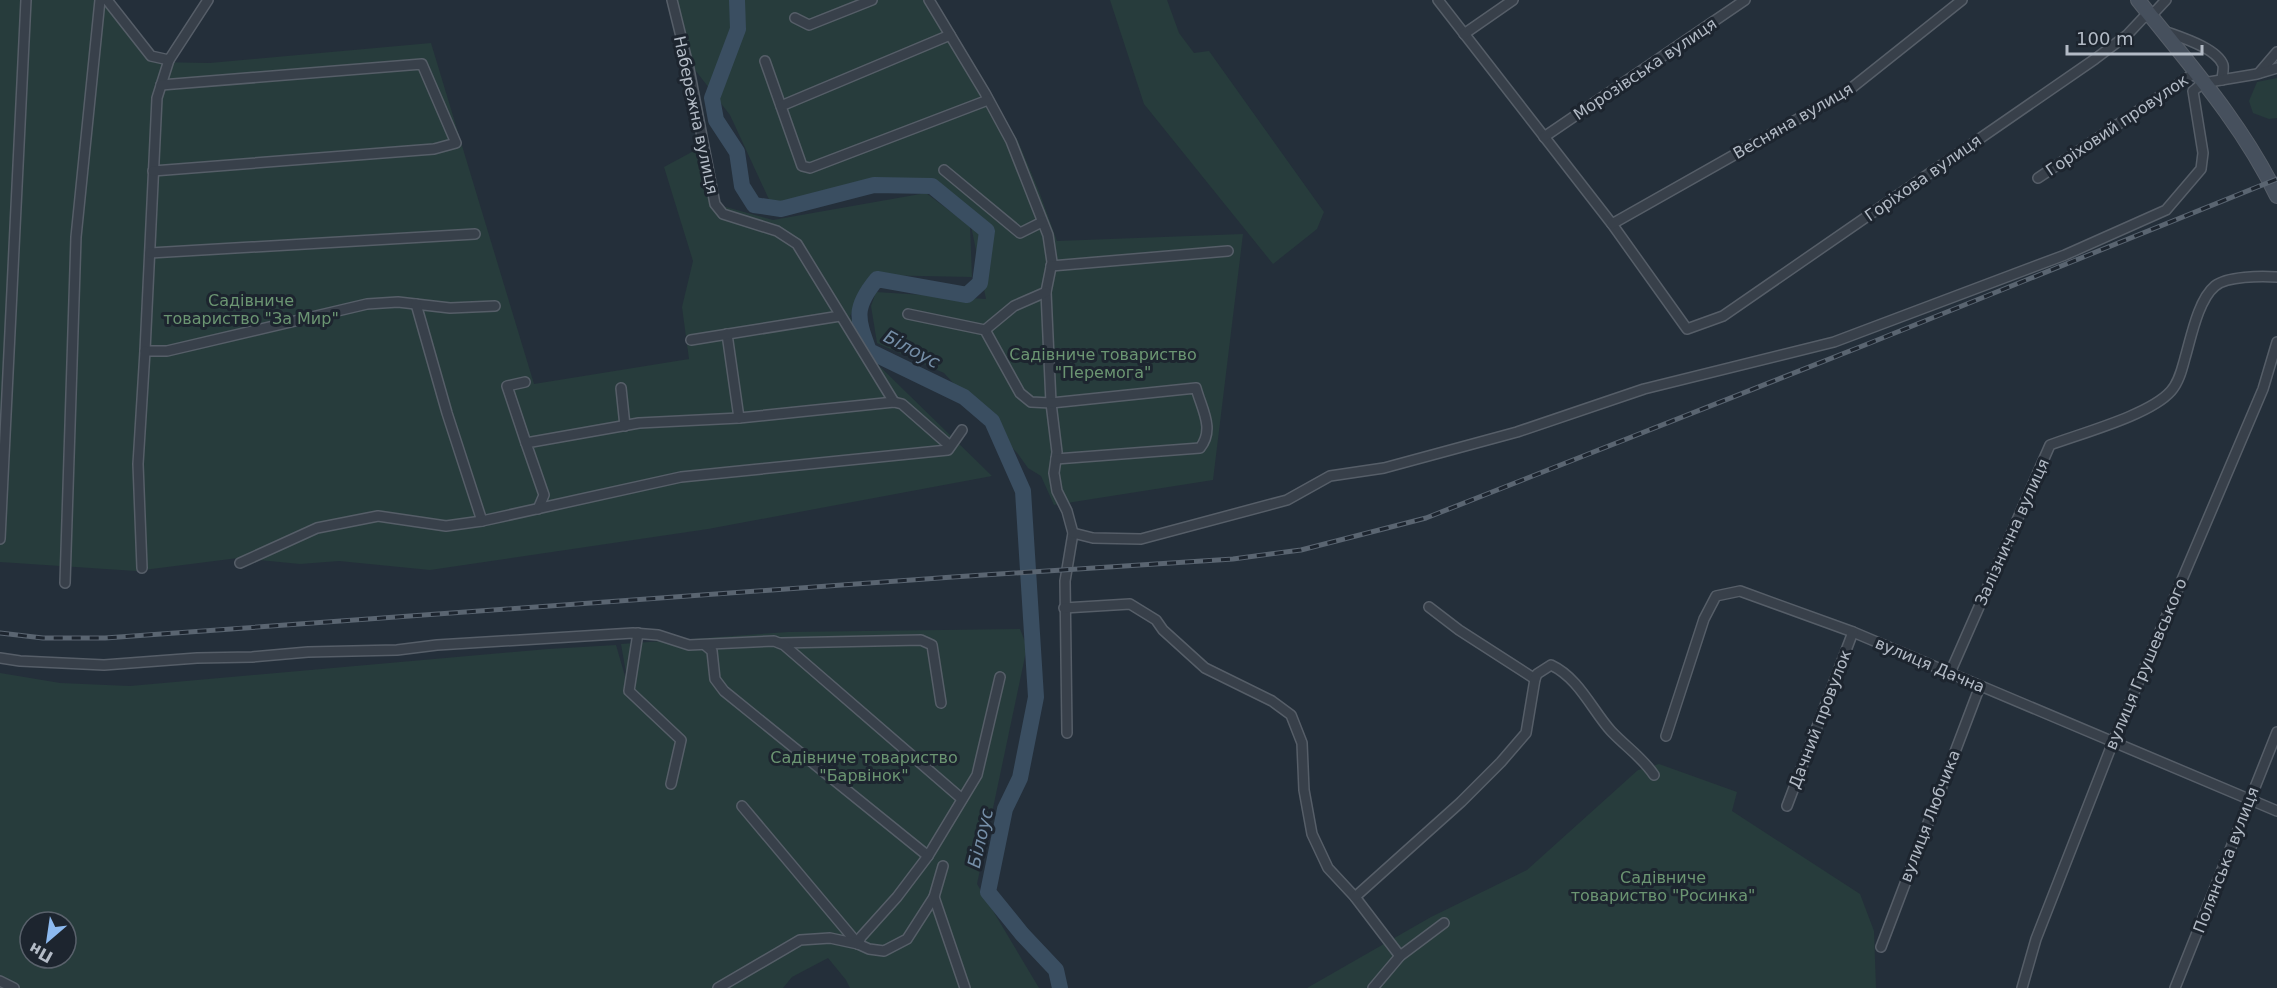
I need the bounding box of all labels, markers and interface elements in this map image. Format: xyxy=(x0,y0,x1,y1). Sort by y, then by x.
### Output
street label: Морозівська вулиця xyxy=(1570,14,1720,124)
scale bar xyxy=(2067,18,2202,56)
text: 100 m xyxy=(2076,28,2134,49)
street label: Набережна вулиця xyxy=(670,34,722,196)
street label: Горіховий провулок xyxy=(2042,70,2192,180)
street label: Весняна вулиця xyxy=(1730,79,1856,163)
street label: Горіхова вулиця xyxy=(1861,131,1985,225)
park label: Садівниче товариство "За Мир" xyxy=(163,291,339,328)
water label: Білоус xyxy=(880,326,944,372)
park label: Садівниче товариство "Перемога" xyxy=(1009,345,1197,382)
street label: Залізнична вулиця xyxy=(1971,456,2053,608)
street label: вулиця Грушевського xyxy=(2101,575,2191,753)
street label: вулиця Дачна xyxy=(1872,633,1988,697)
street label: Дачний провулок xyxy=(1785,647,1855,791)
street label: вулиця Любчика xyxy=(1896,747,1964,885)
park label: Садівниче товариство "Барвінок" xyxy=(770,748,958,785)
street label: Полянська вулиця xyxy=(2189,784,2263,936)
water label: Білоус xyxy=(963,806,997,870)
park label: Садівниче товариство "Росинка" xyxy=(1571,868,1755,905)
north arrow xyxy=(18,910,78,970)
text: Пн xyxy=(26,938,56,967)

